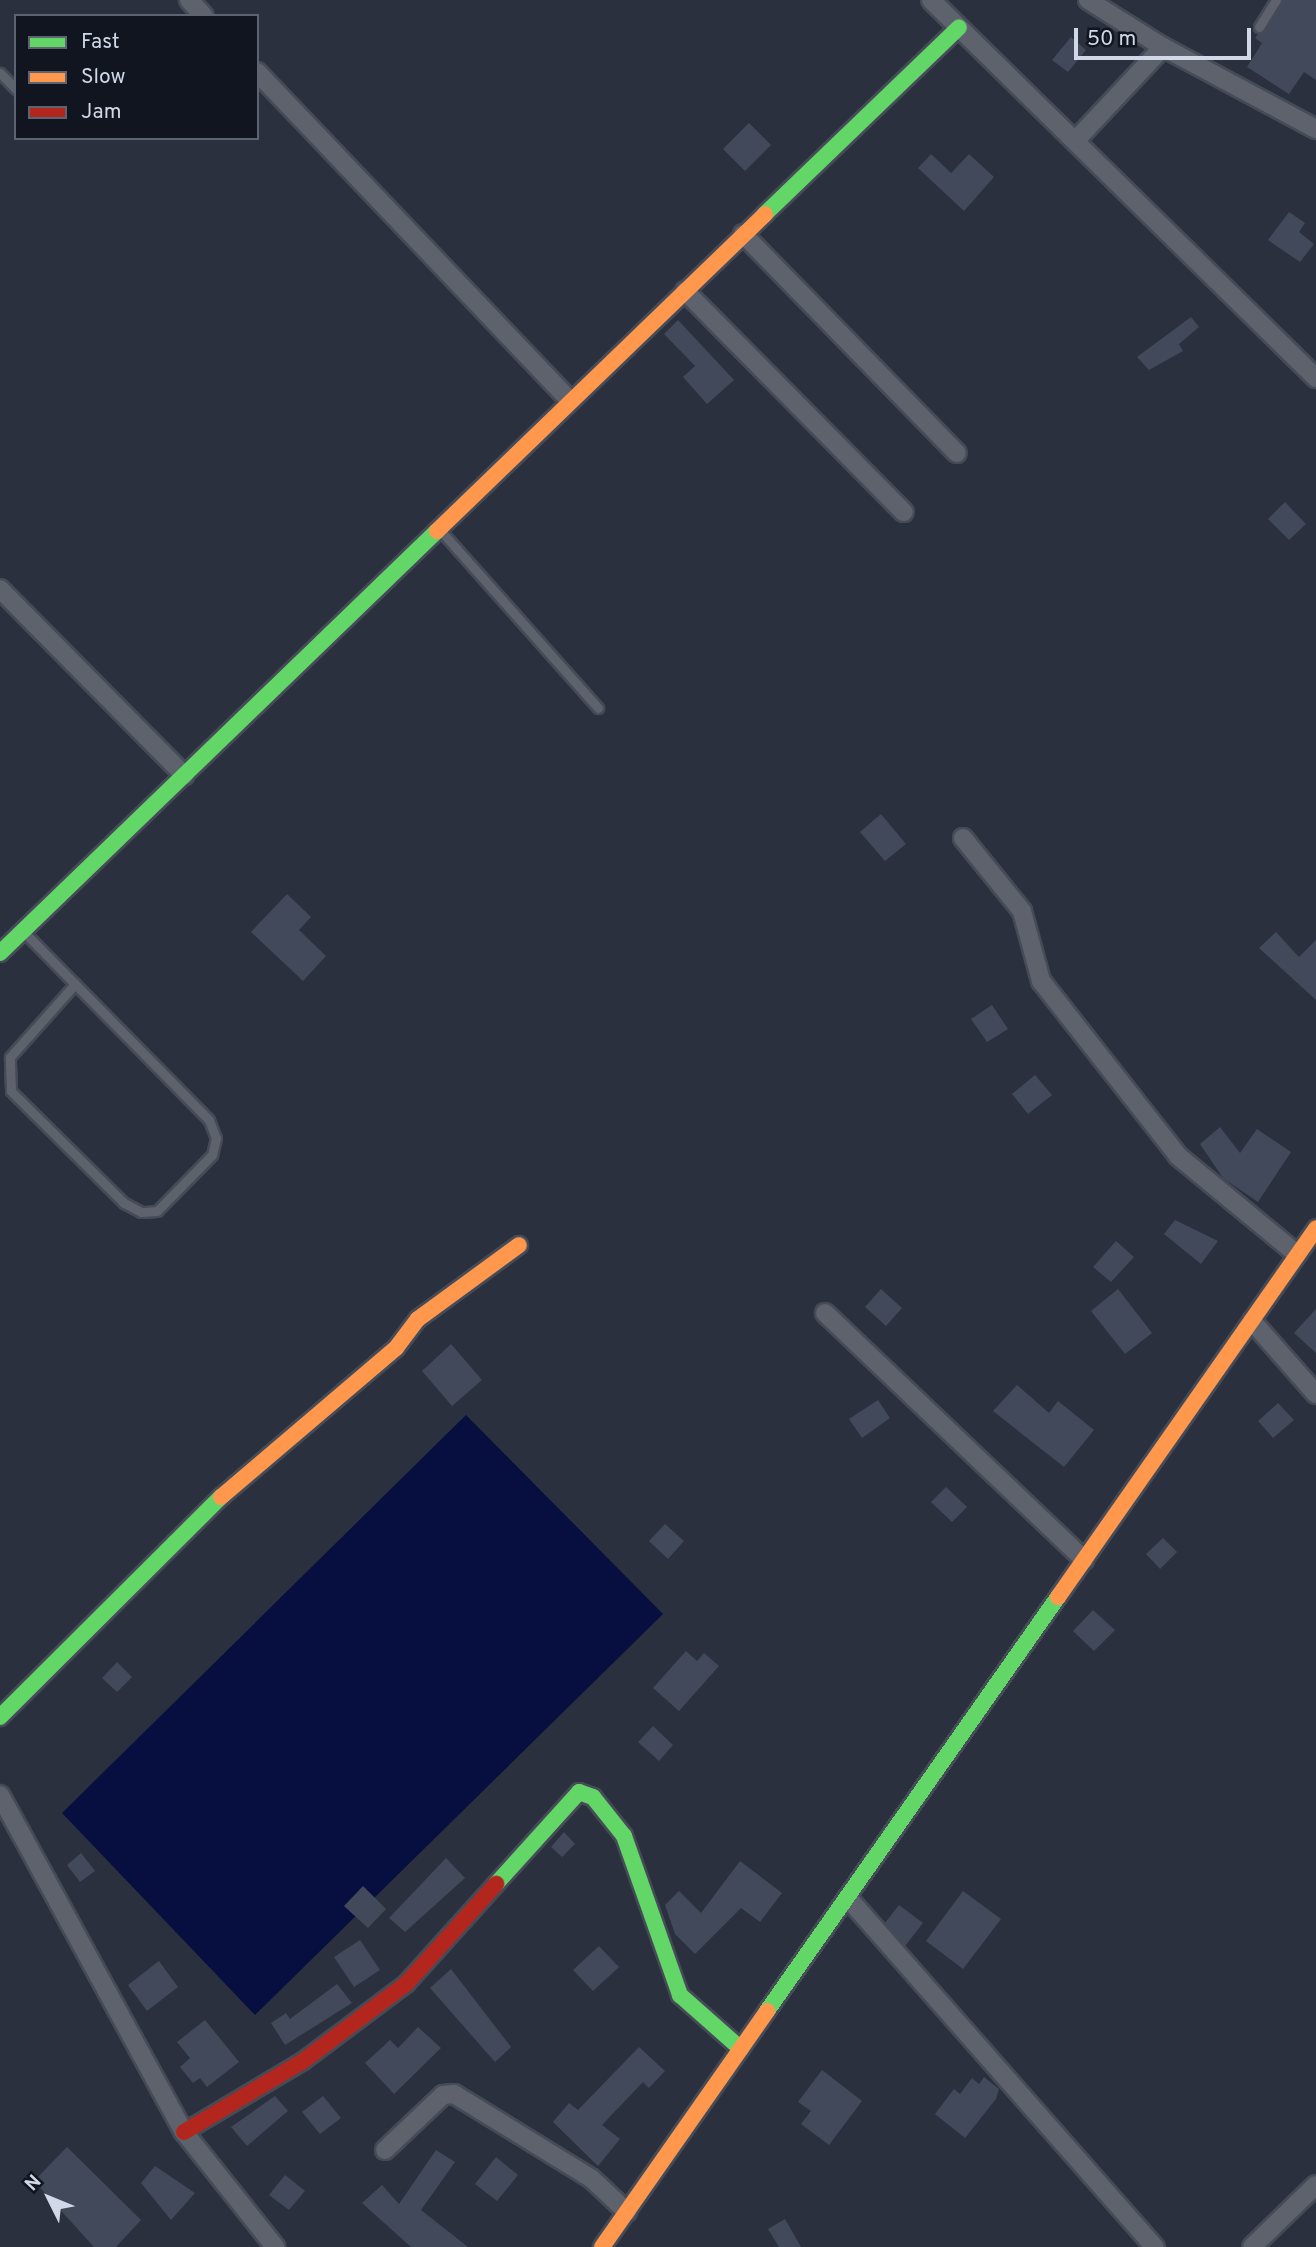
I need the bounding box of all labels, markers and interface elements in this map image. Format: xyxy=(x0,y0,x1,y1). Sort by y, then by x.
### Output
legend xyxy=(14,14,259,140)
scale bar xyxy=(1078,14,1255,58)
text: 50 m xyxy=(1087,26,1136,53)
text: Fast xyxy=(81,29,120,56)
text: Slow xyxy=(81,64,126,91)
text: Jam xyxy=(81,99,122,126)
north arrow xyxy=(14,2163,84,2233)
text: N xyxy=(20,2171,47,2197)

